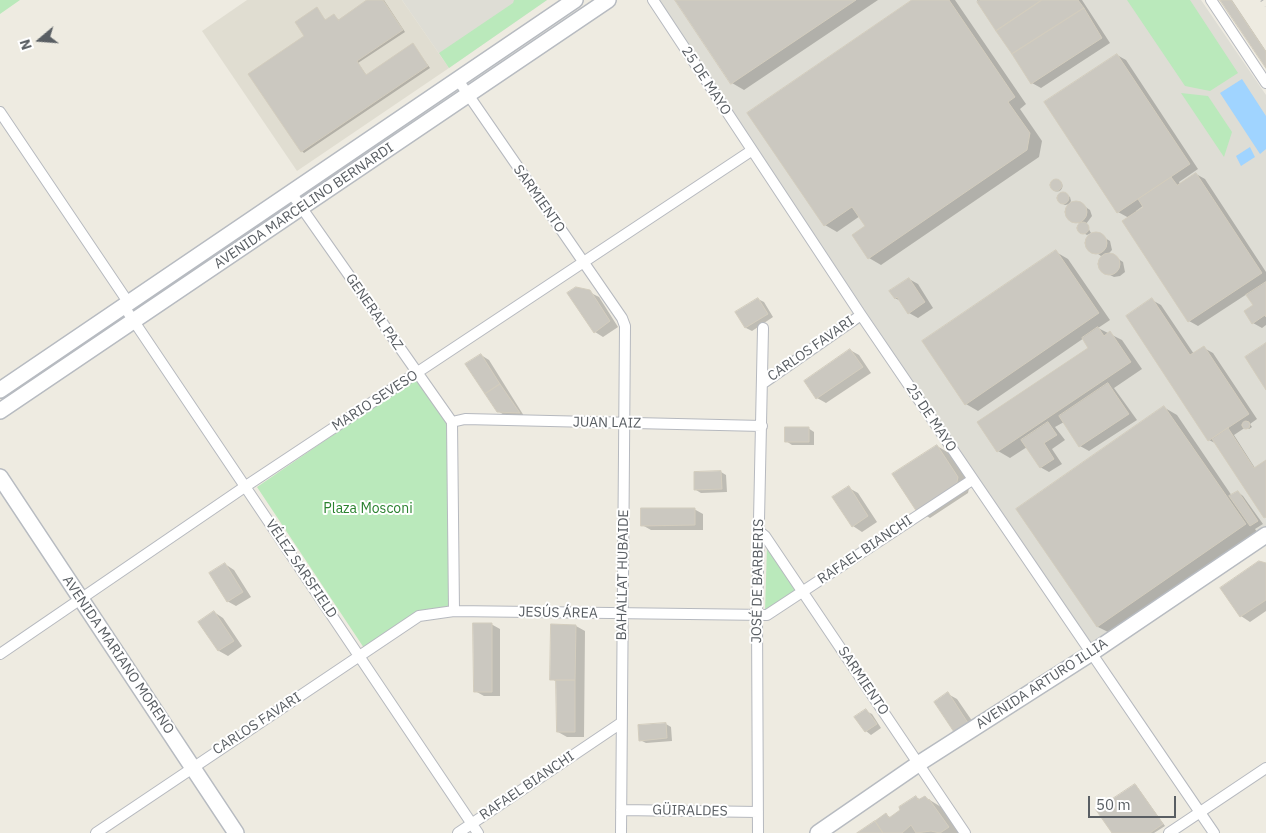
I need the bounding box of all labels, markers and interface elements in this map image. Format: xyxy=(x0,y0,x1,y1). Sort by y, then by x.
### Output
north arrow xyxy=(15,15,65,65)
text: N xyxy=(16,37,36,52)
street label: 25 DE MAYO xyxy=(678,44,734,118)
street label: AVENIDA MARCELINO BERNARDI xyxy=(211,140,397,272)
street label: SARMIENTO xyxy=(510,162,568,236)
street label: GENERAL PAZ xyxy=(342,271,406,353)
street label: CARLOS FAVARI xyxy=(765,313,857,385)
street label: MARIO SEVESO xyxy=(329,367,421,435)
street label: 25 DE MAYO xyxy=(902,381,960,455)
street label: JUAN LAIZ xyxy=(573,414,641,432)
park label: Plaza Mosconi xyxy=(323,501,413,517)
street label: BAHALLAT HUBAIDE xyxy=(613,509,633,641)
street label: RAFAEL BIANCHI xyxy=(815,512,915,588)
street label: VÉLEZ SARSFIELD xyxy=(262,516,340,622)
street label: JOSÉ DE BARBERIS xyxy=(749,519,767,643)
street label: AVENIDA MARIANO MORENO xyxy=(59,573,177,737)
street label: JESÚS ÁREA xyxy=(518,604,598,622)
street label: AVENIDA ARTURO ILLIA xyxy=(973,635,1111,733)
street label: SARMIENTO xyxy=(834,644,892,718)
street label: CARLOS FAVARI xyxy=(210,689,304,759)
street label: RAFAEL BIANCHI xyxy=(477,748,577,824)
scale bar xyxy=(1091,786,1178,818)
text: 50 m xyxy=(1096,795,1131,814)
street label: GÜIRALDES xyxy=(652,802,728,820)

